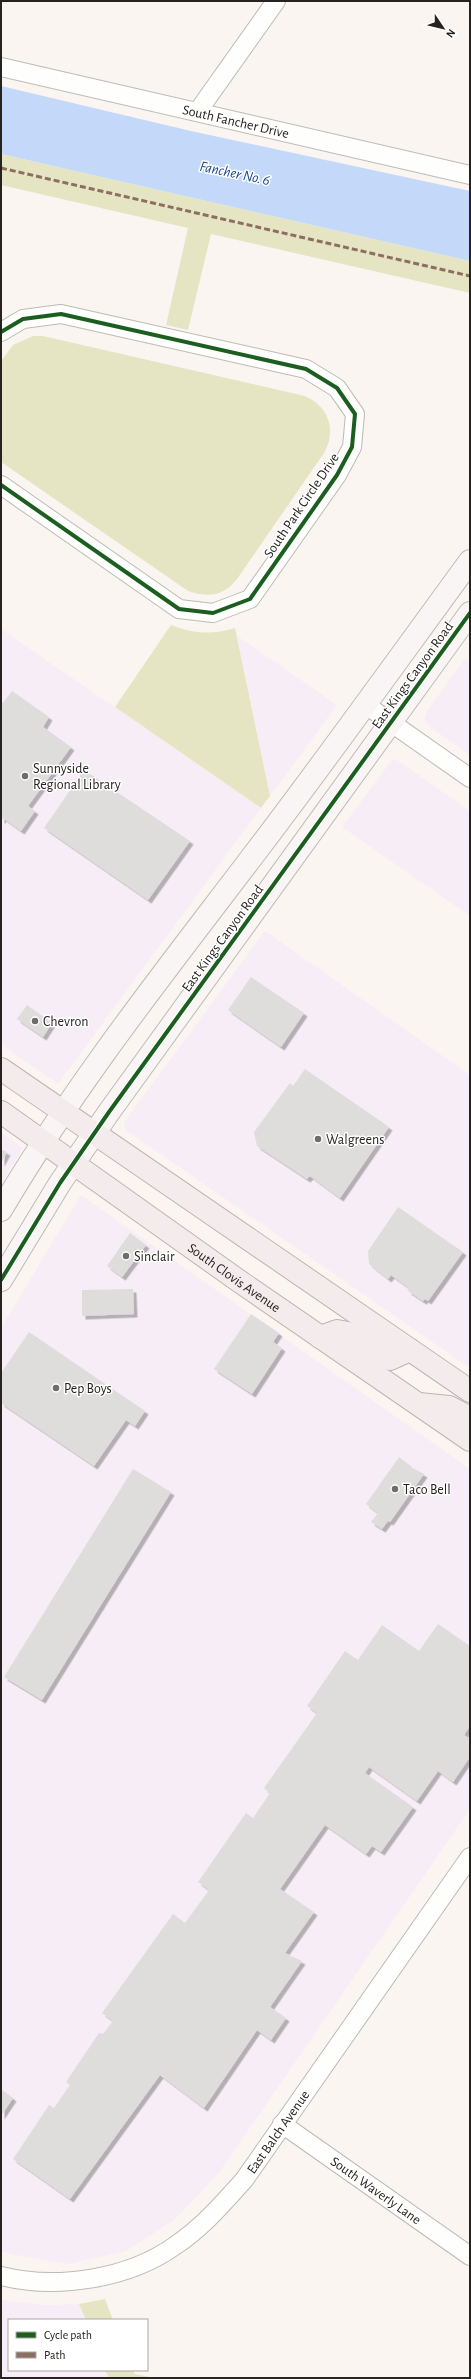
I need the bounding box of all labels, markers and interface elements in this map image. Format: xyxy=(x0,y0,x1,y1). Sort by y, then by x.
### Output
north arrow xyxy=(423,8,463,48)
text: N xyxy=(444,27,457,40)
street label: South Fancher Drive xyxy=(181,103,290,141)
water label: Fancher No. 6 xyxy=(198,159,271,188)
street label: South Park Circle Drive xyxy=(262,451,342,560)
street label: East Kings Canyon Road xyxy=(370,620,456,731)
place label: Sunnyside Regional Library xyxy=(33,762,121,792)
marker: Sunnyside Regional Library xyxy=(20,771,30,781)
street label: East Kings Canyon Road xyxy=(180,883,266,994)
place label: Chevron xyxy=(43,1015,88,1029)
marker: Chevron xyxy=(30,1016,40,1026)
place label: Walgreens xyxy=(326,1133,384,1147)
marker: Walgreens xyxy=(313,1134,323,1144)
street label: South Clovis Avenue xyxy=(185,1241,283,1315)
place label: Sinclair xyxy=(134,1250,175,1264)
marker: Sinclair xyxy=(121,1251,131,1261)
place label: Pep Boys xyxy=(64,1382,112,1396)
marker: Pep Boys xyxy=(51,1383,61,1393)
place label: Taco Bell xyxy=(403,1483,451,1497)
marker: Taco Bell xyxy=(390,1484,400,1494)
street label: East Balch Avenue xyxy=(245,2088,312,2177)
street label: South Waverly Lane xyxy=(328,2154,423,2227)
legend xyxy=(8,2319,148,2371)
text: Cycle path xyxy=(44,2329,92,2342)
text: Path xyxy=(44,2349,66,2361)

